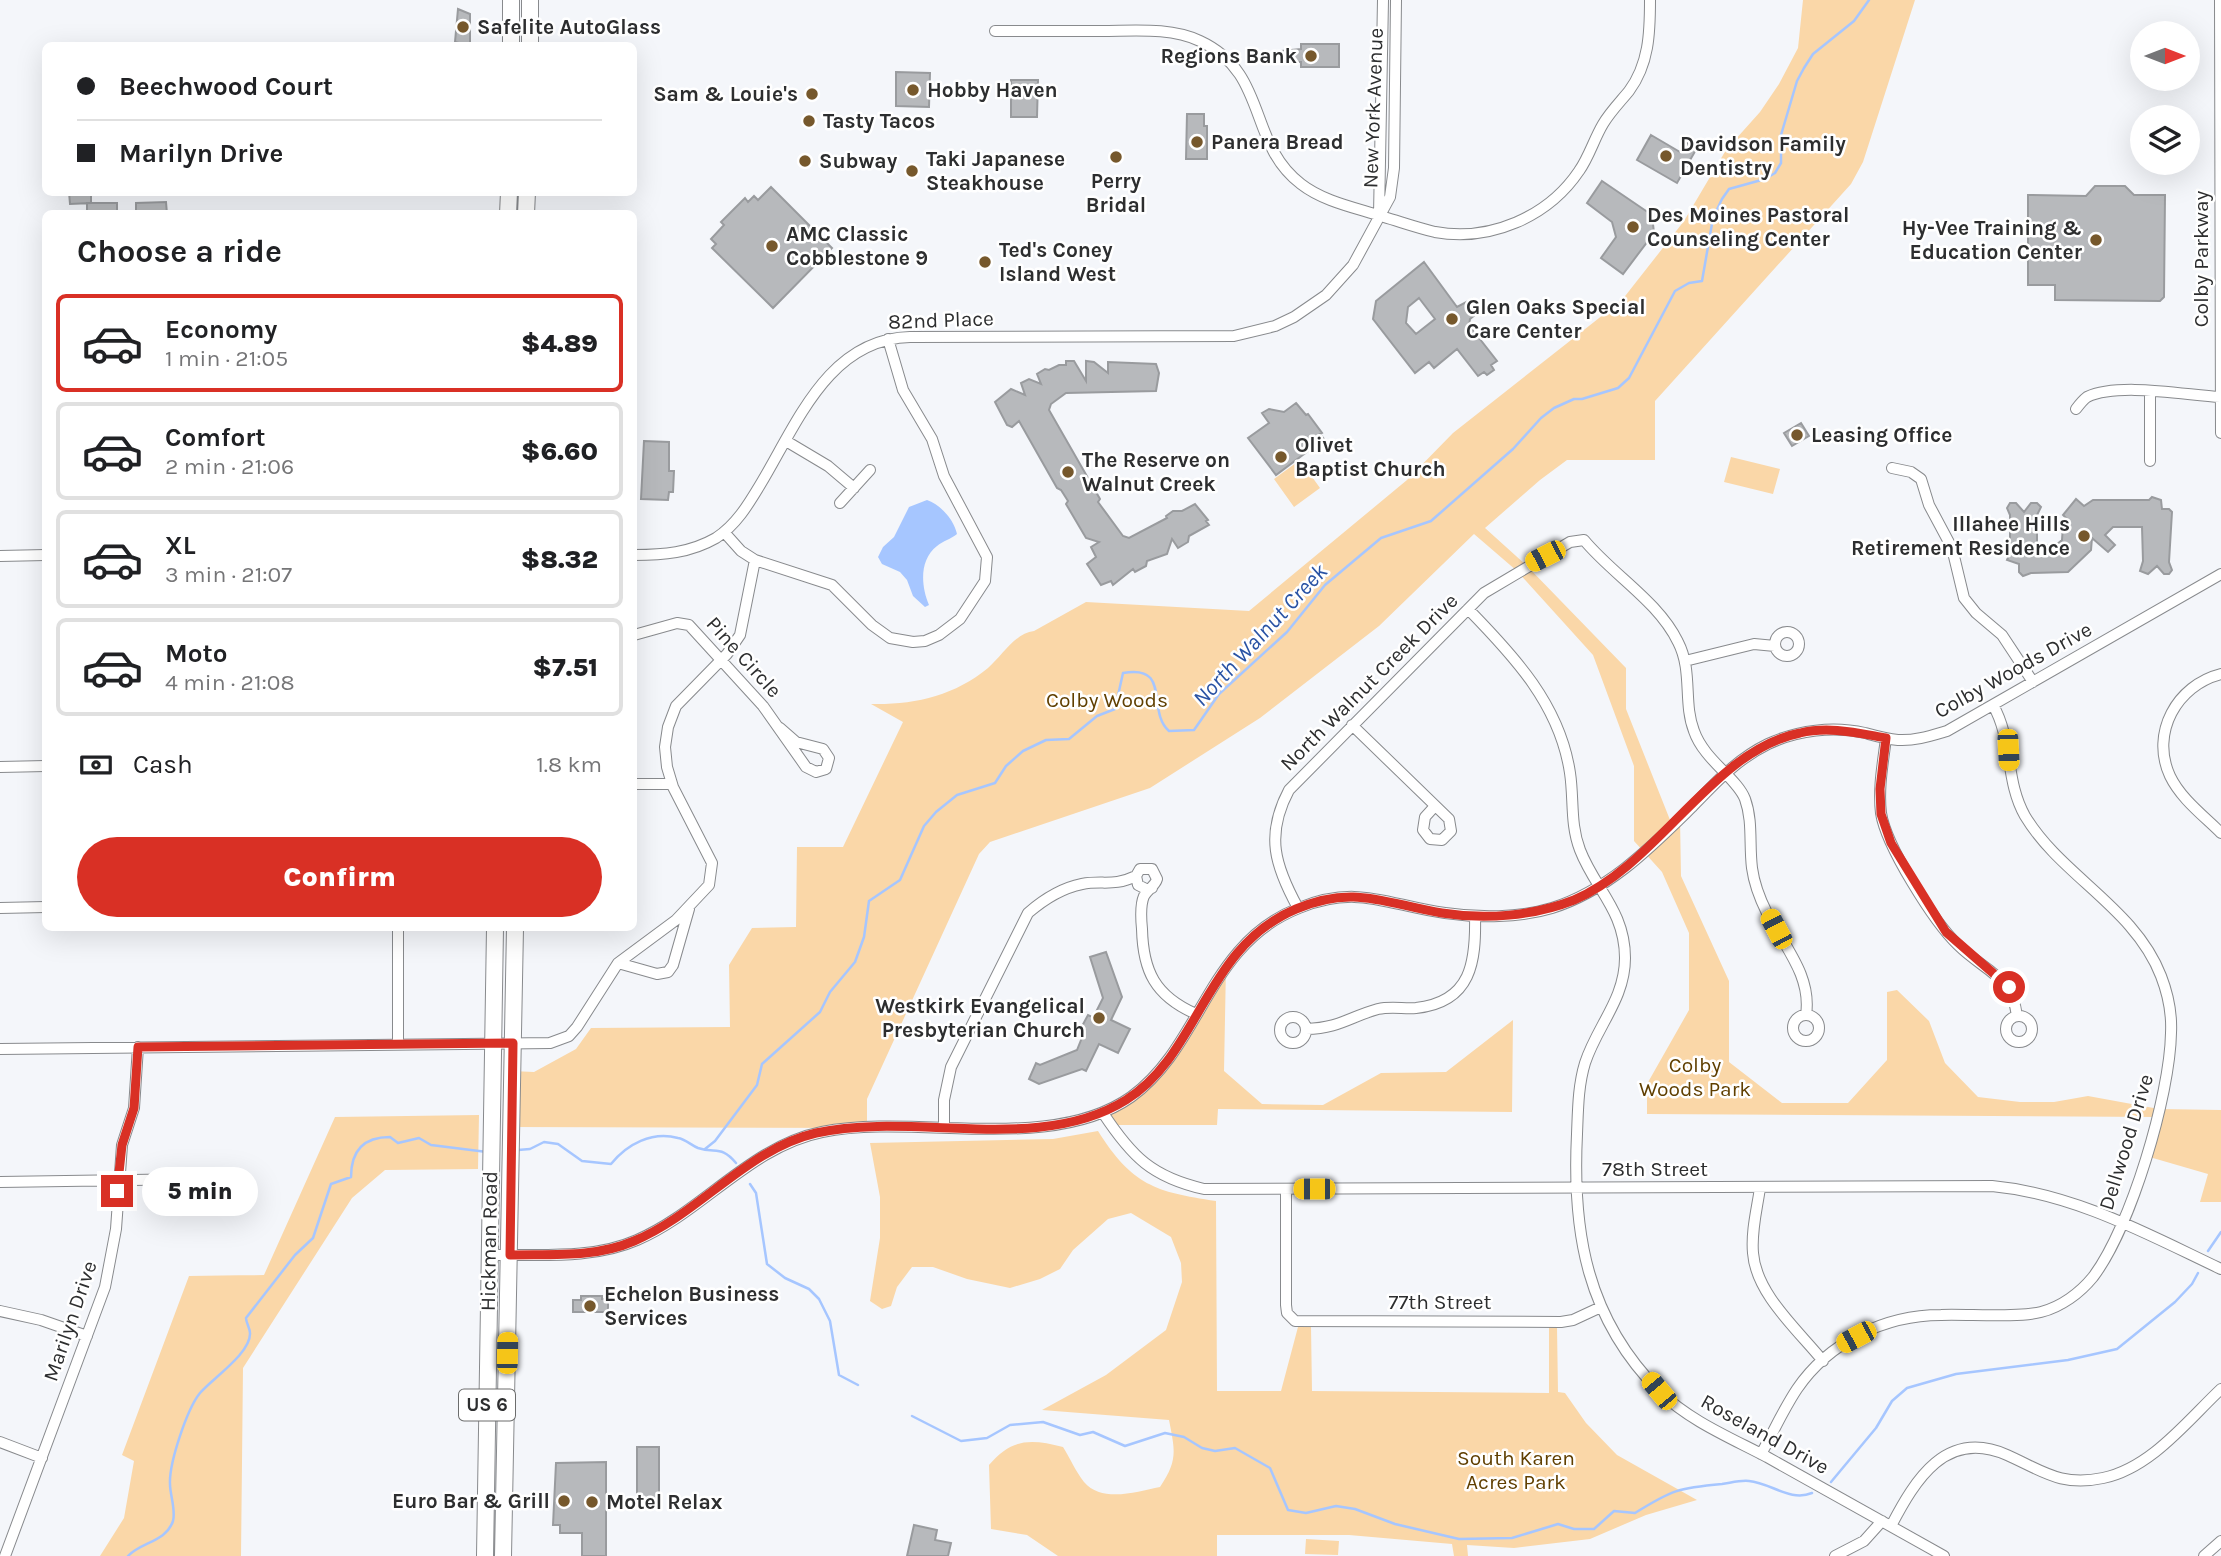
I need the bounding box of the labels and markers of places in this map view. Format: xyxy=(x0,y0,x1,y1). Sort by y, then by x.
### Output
place label: Safelite AutoGlass xyxy=(477,15,661,39)
marker: Safelite AutoGlass xyxy=(455,19,471,35)
place label: Regions Bank xyxy=(1160,44,1298,68)
marker: Regions Bank xyxy=(1303,48,1319,64)
place label: Hobby Haven xyxy=(927,78,1058,102)
place label: Sam & Louie's xyxy=(653,82,798,106)
marker: Hobby Haven xyxy=(905,82,921,98)
marker: Sam & Louie's xyxy=(804,86,820,102)
place label: Tasty Tacos xyxy=(823,109,935,133)
marker: Tasty Tacos xyxy=(801,113,817,129)
place label: Panera Bread xyxy=(1211,130,1344,154)
place label: Davidson Family Dentistry xyxy=(1680,132,1846,180)
marker: Panera Bread xyxy=(1189,134,1205,150)
place label: Taki Japanese Steakhouse xyxy=(926,147,1065,195)
marker: Davidson Family Dentistry xyxy=(1658,148,1674,164)
place label: Subway xyxy=(819,149,898,173)
marker: Perry Bridal xyxy=(1108,149,1124,165)
marker: Subway xyxy=(797,153,813,169)
marker: Taki Japanese Steakhouse xyxy=(904,163,920,179)
place label: Perry Bridal xyxy=(1086,169,1146,217)
place label: Des Moines Pastoral Counseling Center xyxy=(1647,203,1849,251)
place label: Hy-Vee Training & Education Center xyxy=(1902,216,2083,264)
marker: Des Moines Pastoral Counseling Center xyxy=(1625,219,1641,235)
place label: AMC Classic Cobblestone 9 xyxy=(786,222,928,270)
marker: Hy-Vee Training & Education Center xyxy=(2088,232,2104,248)
marker: AMC Classic Cobblestone 9 xyxy=(764,238,780,254)
place label: Ted's Coney Island West xyxy=(999,238,1116,286)
marker: Ted's Coney Island West xyxy=(977,254,993,270)
place label: Glen Oaks Special Care Center xyxy=(1466,295,1646,343)
marker: Glen Oaks Special Care Center xyxy=(1444,311,1460,327)
place label: Leasing Office xyxy=(1811,423,1952,447)
marker: Leasing Office xyxy=(1789,427,1805,443)
place label: Olivet Baptist Church xyxy=(1295,433,1446,481)
place label: The Reserve on Walnut Creek xyxy=(1082,448,1230,496)
marker: Olivet Baptist Church xyxy=(1273,449,1289,465)
marker: The Reserve on Walnut Creek xyxy=(1060,464,1076,480)
place label: Illahee Hills Retirement Residence xyxy=(1851,512,2070,560)
marker: Illahee Hills Retirement Residence xyxy=(2076,528,2092,544)
place label: Westkirk Evangelical Presbyterian Church xyxy=(875,994,1085,1042)
marker: Westkirk Evangelical Presbyterian Church xyxy=(1091,1010,1107,1026)
place label: Echelon Business Services xyxy=(604,1282,779,1330)
marker: Echelon Business Services xyxy=(582,1298,598,1314)
place label: Euro Bar & Grill xyxy=(392,1489,550,1513)
place label: Motel Relax xyxy=(606,1490,723,1514)
marker: Euro Bar & Grill xyxy=(556,1493,572,1509)
marker: Motel Relax xyxy=(584,1494,600,1510)

